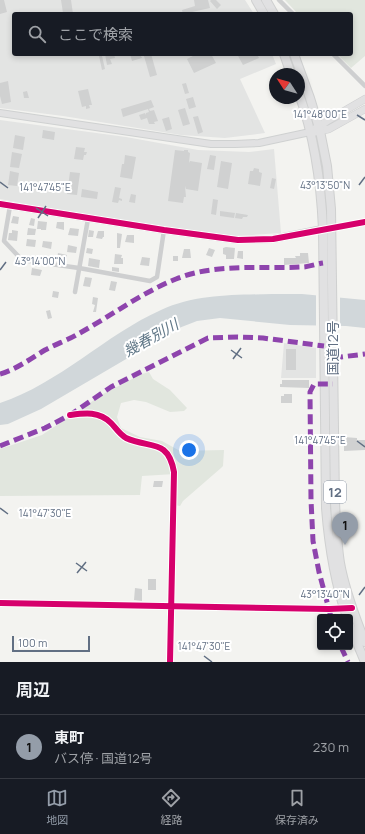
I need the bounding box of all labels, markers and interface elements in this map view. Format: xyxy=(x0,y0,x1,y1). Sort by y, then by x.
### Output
search box xyxy=(12,12,353,56)
icon: search xyxy=(26,23,48,45)
text: ここで検索 xyxy=(58,24,133,45)
north arrow xyxy=(269,68,305,104)
text: 141°48'00"E xyxy=(293,107,347,121)
text: 43°13'50"N xyxy=(300,178,350,192)
text: 141°47'45"E xyxy=(19,180,71,194)
text: 43°14'00"N xyxy=(15,254,65,268)
water label: 幾春別川 xyxy=(119,313,184,361)
street label: 国道12号 xyxy=(323,320,342,376)
text: 141°47'45"E xyxy=(294,433,346,447)
your location xyxy=(179,440,199,460)
road number: 12 xyxy=(324,481,346,503)
text: 141°47'30"E xyxy=(19,506,72,520)
pin: 1 xyxy=(332,512,358,545)
text: 43°13'40"N xyxy=(300,587,350,601)
map controls xyxy=(317,614,353,650)
button: locate xyxy=(317,614,353,650)
scale bar xyxy=(12,634,90,653)
text: 100 m xyxy=(18,635,47,650)
text: 141°47'30"E xyxy=(178,639,231,653)
text: 周辺 xyxy=(16,678,50,701)
text: 東町 xyxy=(54,727,84,748)
text: 1 xyxy=(26,738,32,756)
text: 230 m xyxy=(313,738,349,756)
text: バス停 · 国道12号 xyxy=(54,749,153,767)
tab: 地図 xyxy=(46,787,68,827)
tab: 経路 xyxy=(160,787,182,827)
tab: 保存済み xyxy=(275,787,319,827)

